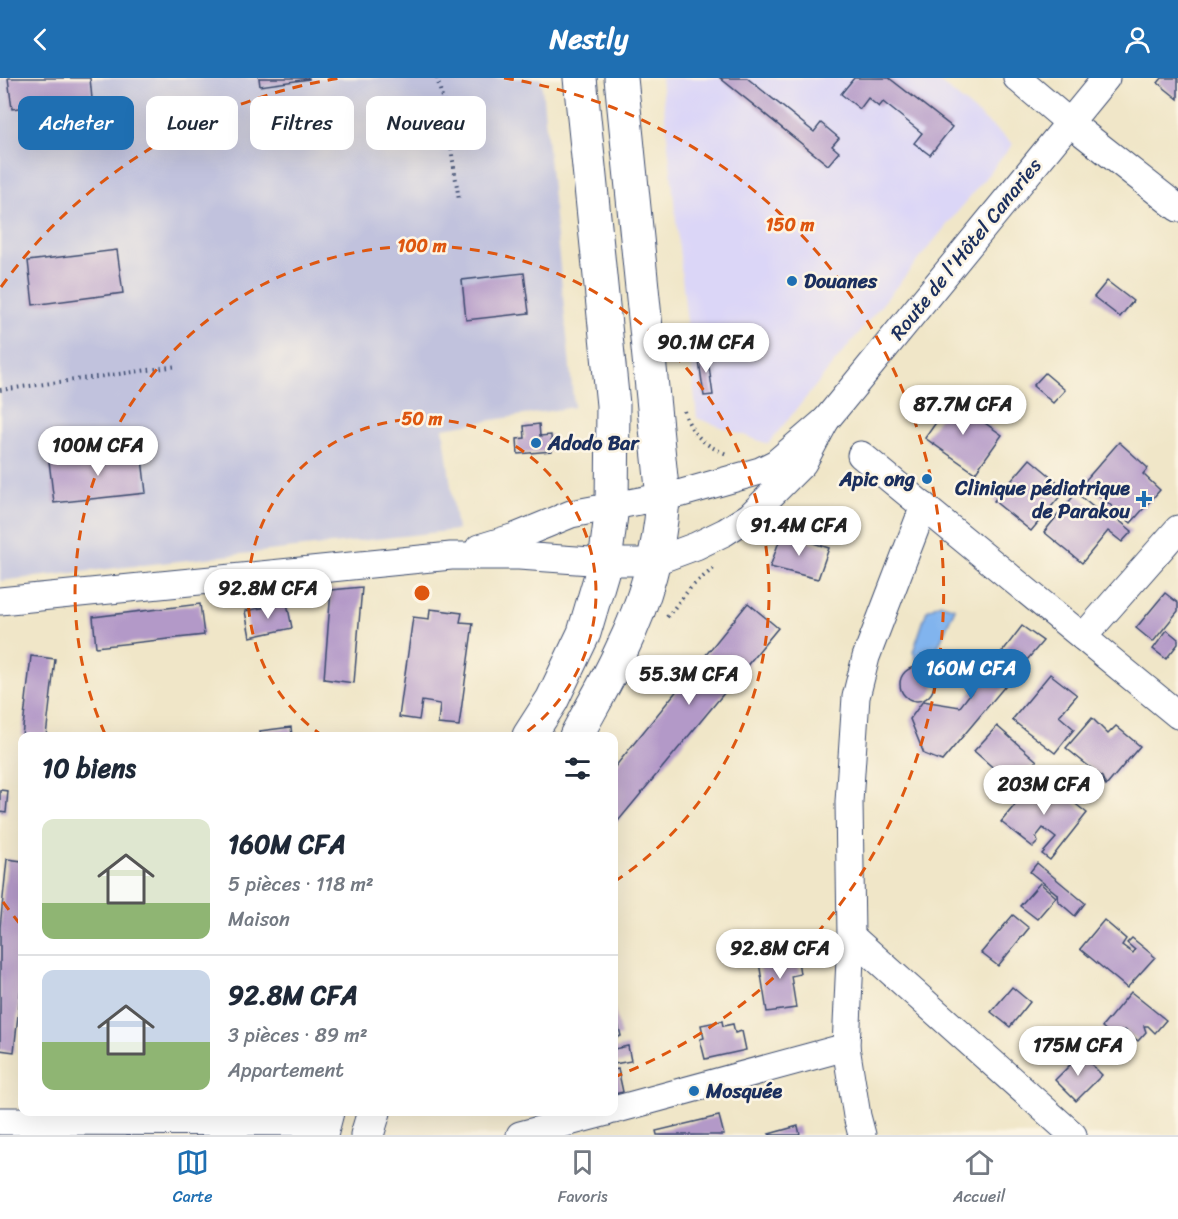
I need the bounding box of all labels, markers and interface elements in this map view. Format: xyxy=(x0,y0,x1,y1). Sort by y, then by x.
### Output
text: Nestly xyxy=(550,15,628,63)
icon: back xyxy=(24,23,57,56)
icon: person xyxy=(1121,23,1154,56)
chip: Acheter xyxy=(18,96,134,150)
chip: Louer xyxy=(146,96,238,150)
chip: Filtres xyxy=(250,96,354,150)
chip: Nouveau xyxy=(366,96,486,150)
street label: Route de l'Hôtel Canaries xyxy=(881,149,1051,348)
text: 150 m xyxy=(766,209,814,241)
text: 100 m xyxy=(398,230,447,262)
place label: Douanes xyxy=(804,264,878,299)
marker: Douanes xyxy=(785,274,799,288)
pin: 90.1M CFA xyxy=(637,323,775,374)
text: 90.1M CFA xyxy=(657,325,755,360)
pin: 87.7M CFA xyxy=(894,385,1032,436)
text: 87.7M CFA xyxy=(914,387,1012,422)
text: 50 m xyxy=(402,403,443,435)
pin: 100M CFA xyxy=(36,426,160,477)
place label: Adodo Bar xyxy=(547,426,640,461)
text: 100M CFA xyxy=(52,428,144,463)
marker: Adodo Bar xyxy=(529,436,543,450)
place label: Apic ong xyxy=(839,462,915,497)
place label: Clinique pédiatrique de Parakou xyxy=(954,471,1130,529)
marker: Apic ong xyxy=(920,472,934,486)
marker: Clinique pédiatrique de Parakou xyxy=(1135,490,1153,508)
pin: 91.4M CFA xyxy=(730,506,868,557)
text: 91.4M CFA xyxy=(750,508,848,543)
pin: 92.8M CFA xyxy=(199,569,337,620)
text: 92.8M CFA xyxy=(218,571,318,606)
centre of rings xyxy=(412,583,432,603)
pin: 160M CFA xyxy=(909,649,1033,700)
text: 160M CFA xyxy=(926,651,1016,686)
pin: 55.3M CFA xyxy=(620,655,758,706)
text: 55.3M CFA xyxy=(639,657,739,692)
text: 10 biens xyxy=(42,745,136,791)
icon: filters xyxy=(561,752,594,785)
pin: 203M CFA xyxy=(982,765,1106,816)
text: 203M CFA xyxy=(997,767,1091,802)
text: 160M CFA xyxy=(228,821,346,867)
icon: home xyxy=(90,843,162,915)
text: 5 pièces · 118 m² xyxy=(228,867,374,902)
text: Maison xyxy=(228,902,290,937)
pin: 92.8M CFA xyxy=(711,929,849,980)
text: 92.8M CFA xyxy=(730,931,830,966)
text: 92.8M CFA xyxy=(228,972,358,1018)
icon: home xyxy=(90,994,162,1066)
text: 3 pièces · 89 m² xyxy=(228,1018,368,1053)
pin: 175M CFA xyxy=(1016,1026,1140,1077)
text: 175M CFA xyxy=(1033,1028,1123,1063)
text: Appartement xyxy=(228,1053,344,1088)
place label: Mosquée xyxy=(705,1074,782,1109)
marker: Mosquée xyxy=(687,1084,701,1098)
tab: Carte xyxy=(173,1146,212,1211)
tab: Favoris xyxy=(558,1146,608,1211)
tab: Accueil xyxy=(953,1146,1005,1211)

